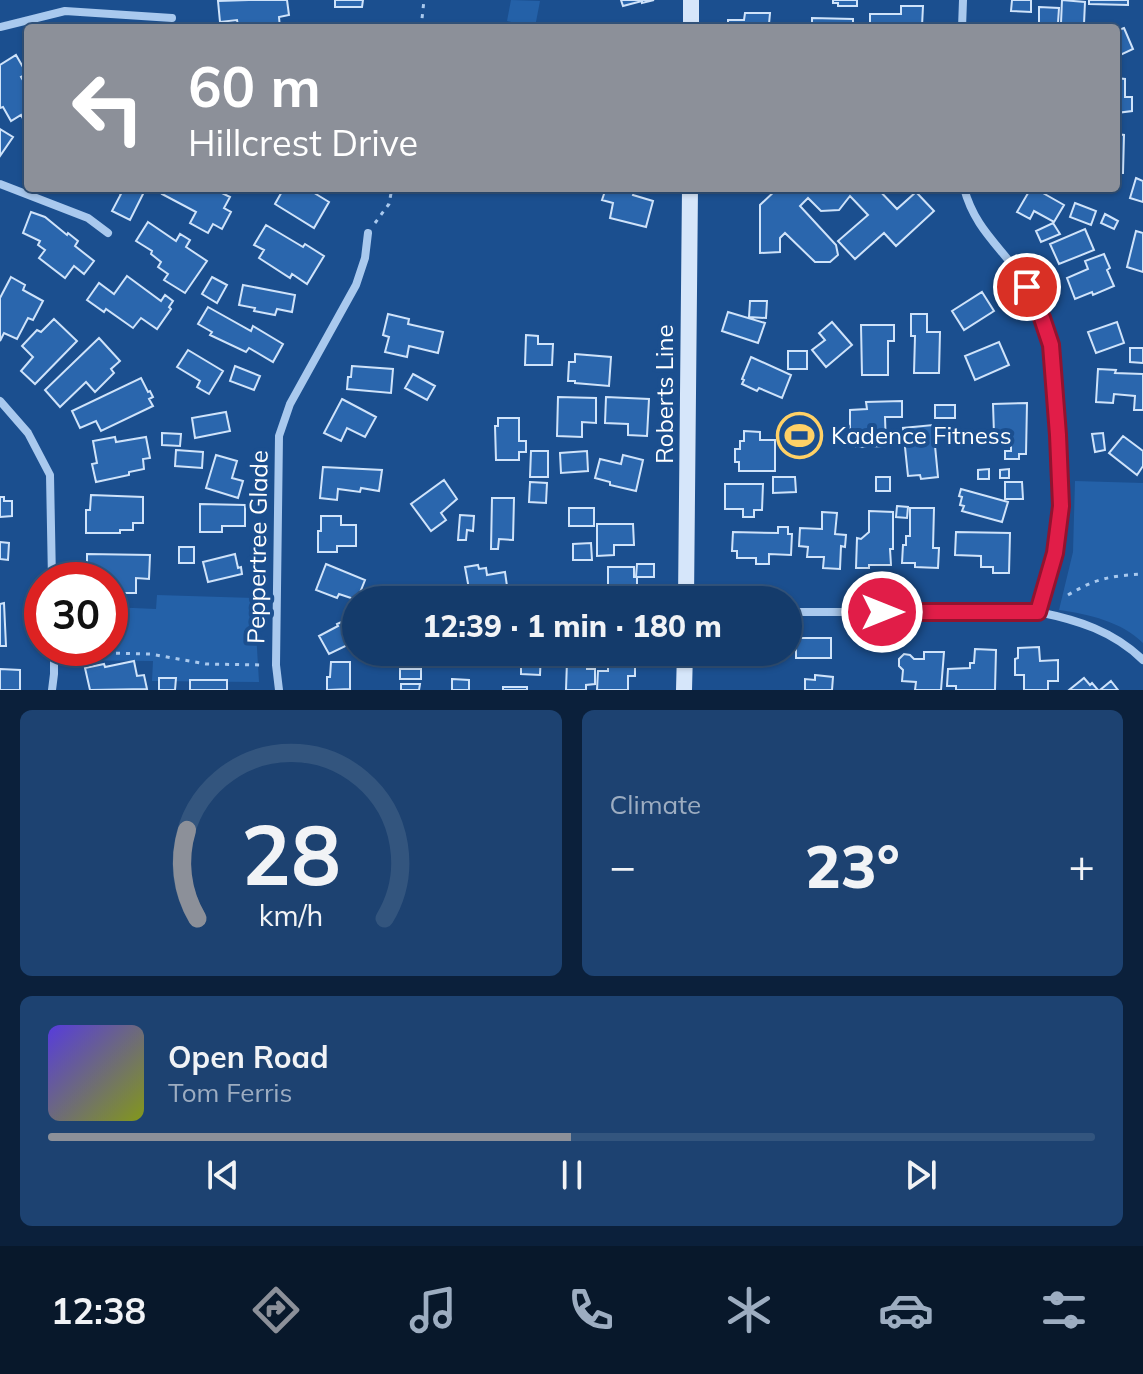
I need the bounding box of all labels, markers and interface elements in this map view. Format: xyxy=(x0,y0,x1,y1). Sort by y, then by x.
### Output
text: 60 m xyxy=(188,51,321,121)
icon: left xyxy=(56,56,160,160)
text: Hillcrest Drive xyxy=(188,120,418,165)
pin xyxy=(993,253,1061,321)
icon: arrive xyxy=(1005,265,1049,309)
street label: Roberts Line xyxy=(649,324,679,464)
sports icon: Kadence Fitness xyxy=(776,412,824,460)
place label: Kadence Fitness xyxy=(831,420,1012,450)
street label: Peppertree Glade xyxy=(240,450,274,644)
speed limit sign: 30 xyxy=(24,562,128,666)
position arrow xyxy=(840,570,924,654)
text: 12:39 · 1 min · 180 m xyxy=(422,607,722,645)
text: Climate xyxy=(610,788,701,821)
text: 28 xyxy=(241,801,341,906)
text: 23° xyxy=(805,828,900,903)
text: − xyxy=(610,838,636,893)
text: + xyxy=(1069,838,1095,893)
text: km/h xyxy=(258,897,323,933)
text: Open Road xyxy=(168,1038,329,1076)
text: Tom Ferris xyxy=(168,1076,292,1109)
icon: previous xyxy=(201,1153,245,1197)
icon: pause xyxy=(550,1153,594,1197)
icon: next xyxy=(899,1153,943,1197)
icon: directions xyxy=(248,1282,304,1338)
icon: music xyxy=(405,1282,461,1338)
icon: phone xyxy=(563,1282,619,1338)
icon: climate xyxy=(721,1282,777,1338)
icon: car xyxy=(878,1282,934,1338)
icon: filters xyxy=(1036,1282,1092,1338)
text: 12:38 xyxy=(51,1288,146,1333)

